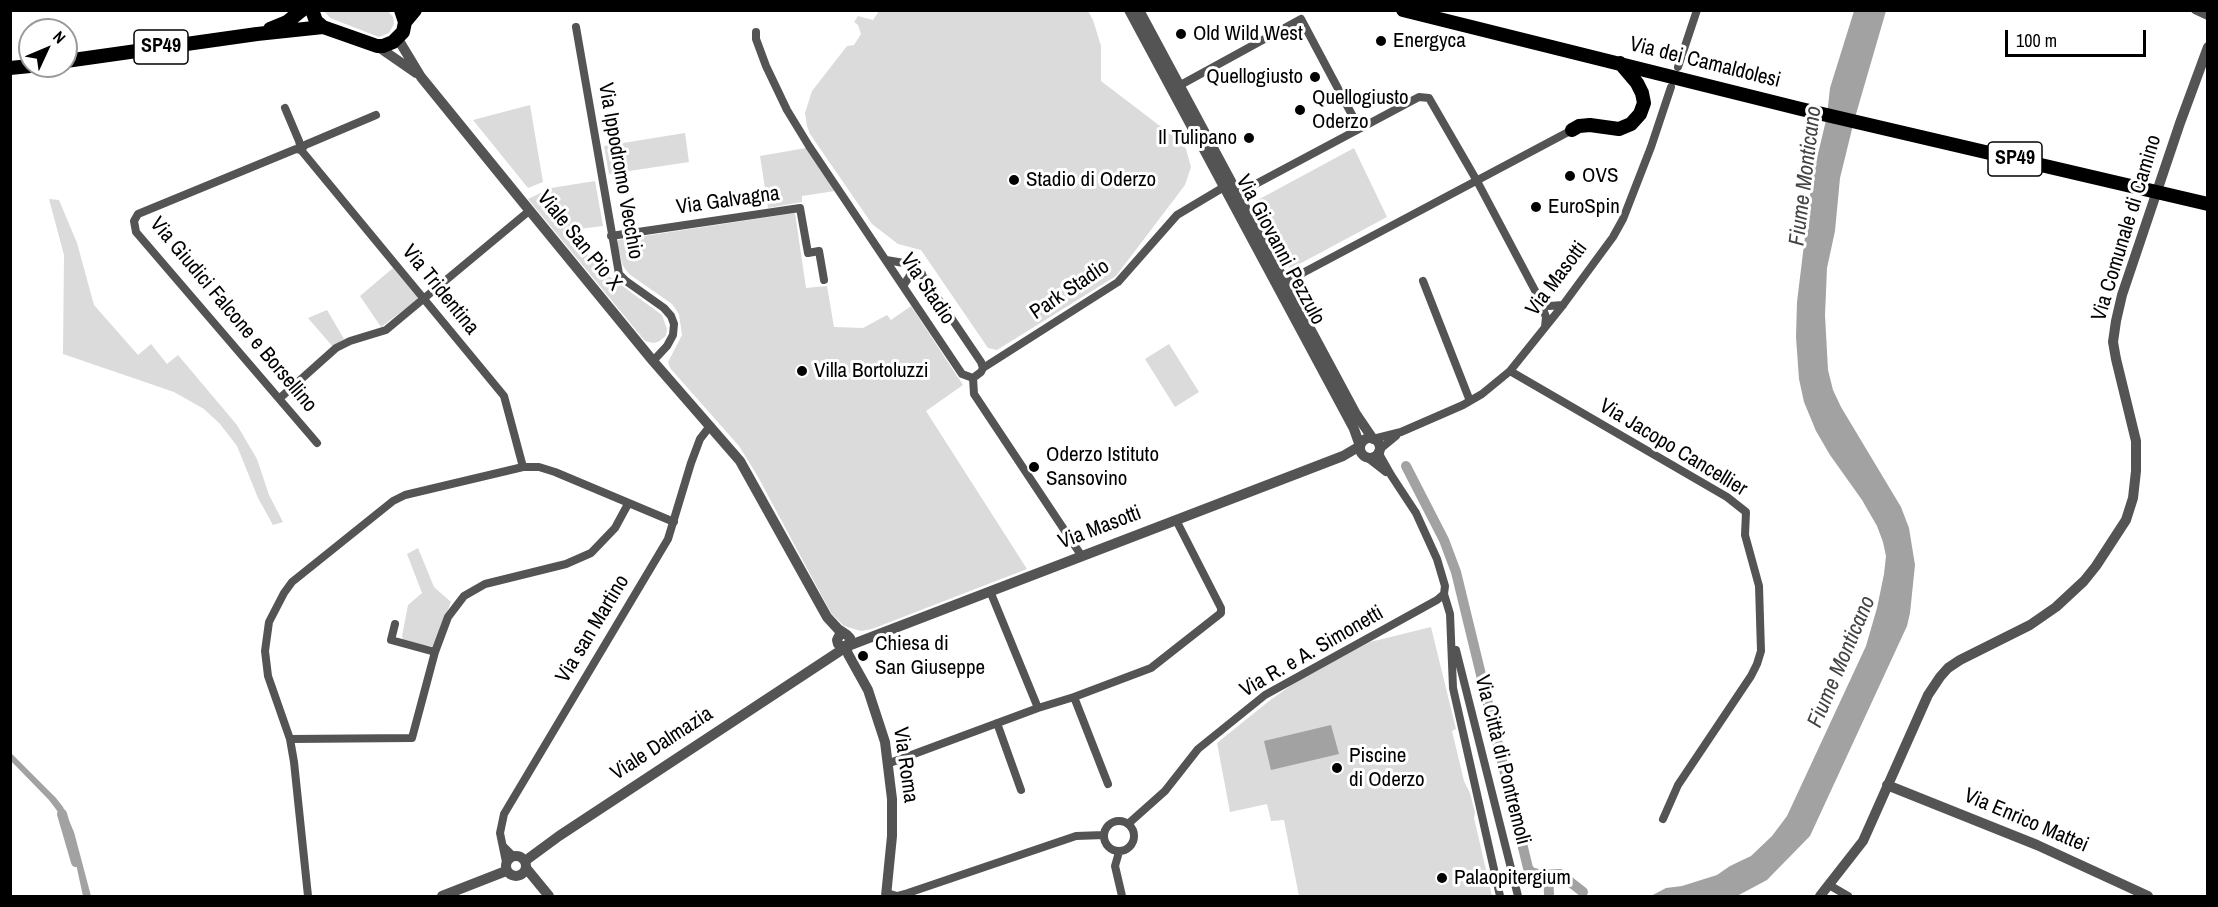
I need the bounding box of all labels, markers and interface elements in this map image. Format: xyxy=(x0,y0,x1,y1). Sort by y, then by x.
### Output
north arrow xyxy=(18,18,78,78)
scale bar xyxy=(2008,18,2149,56)
place label: Old Wild West xyxy=(1193,21,1303,47)
text: N xyxy=(48,26,71,48)
marker: Old Wild West xyxy=(1174,27,1188,41)
place label: Energyca xyxy=(1393,28,1466,54)
text: 100 m xyxy=(2016,28,2057,53)
road number: SP49 xyxy=(134,30,188,64)
street label: Via dei Camaldolesi xyxy=(1627,32,1783,94)
marker: Energyca xyxy=(1374,34,1388,48)
place label: Quellogiusto xyxy=(1206,64,1303,90)
marker: Quellogiusto xyxy=(1308,70,1322,84)
street label: Via Ippodromo Vecchio xyxy=(592,81,648,261)
place label: Quellogiusto Oderzo xyxy=(1312,85,1409,135)
marker: Quellogiusto Oderzo xyxy=(1293,103,1307,117)
water label: Fiume Monticano xyxy=(1784,105,1828,247)
place label: Il Tulipano xyxy=(1158,125,1237,151)
marker: Il Tulipano xyxy=(1242,131,1256,145)
street label: Via Comunale di Camino xyxy=(2087,132,2167,324)
road number: SP49 xyxy=(1988,142,2042,176)
place label: OVS xyxy=(1582,163,1618,189)
place label: Stadio di Oderzo xyxy=(1026,167,1156,193)
marker: OVS xyxy=(1563,169,1577,183)
street label: Via Giovanni Pezzulo xyxy=(1230,171,1330,329)
marker: Stadio di Oderzo xyxy=(1007,173,1021,187)
street label: Via Galvagna xyxy=(675,181,781,221)
street label: Viale San Pio X xyxy=(531,186,627,296)
place label: EuroSpin xyxy=(1548,194,1620,220)
marker: EuroSpin xyxy=(1529,200,1543,214)
street label: Via Giudici Falcone e Borsellino xyxy=(144,212,322,418)
street label: Via Masotti xyxy=(1521,237,1593,321)
street label: Via Tridentina xyxy=(396,240,484,340)
street label: Via Stadio xyxy=(894,249,960,329)
street label: Park Stadio xyxy=(1026,254,1114,326)
place label: Villa Bortoluzzi xyxy=(814,358,929,384)
marker: Villa Bortoluzzi xyxy=(795,364,809,378)
street label: Via Jacopo Cancellier xyxy=(1594,394,1752,502)
place label: Oderzo Istituto Sansovino xyxy=(1046,442,1159,492)
marker: Oderzo Istituto Sansovino xyxy=(1027,460,1041,474)
street label: Via Masotti xyxy=(1055,501,1145,555)
street label: Via san Martino xyxy=(551,571,635,687)
water label: Fiume Monticano xyxy=(1802,592,1882,732)
street label: Via R. e A. Simonetti xyxy=(1236,601,1388,703)
place label: Chiesa di San Giuseppe xyxy=(875,631,985,681)
marker: Chiesa di San Giuseppe xyxy=(856,649,870,663)
street label: Via Città di Pontremoli xyxy=(1469,673,1535,847)
street label: Viale Dalmazia xyxy=(606,702,718,786)
street label: Via Roma xyxy=(887,725,923,805)
place label: Piscine di Oderzo xyxy=(1349,743,1425,793)
marker: Piscine di Oderzo xyxy=(1330,761,1344,775)
street label: Via Enrico Mattei xyxy=(1960,783,2092,859)
place label: Palaopitergium xyxy=(1454,865,1571,891)
marker: Palaopitergium xyxy=(1435,871,1449,885)

